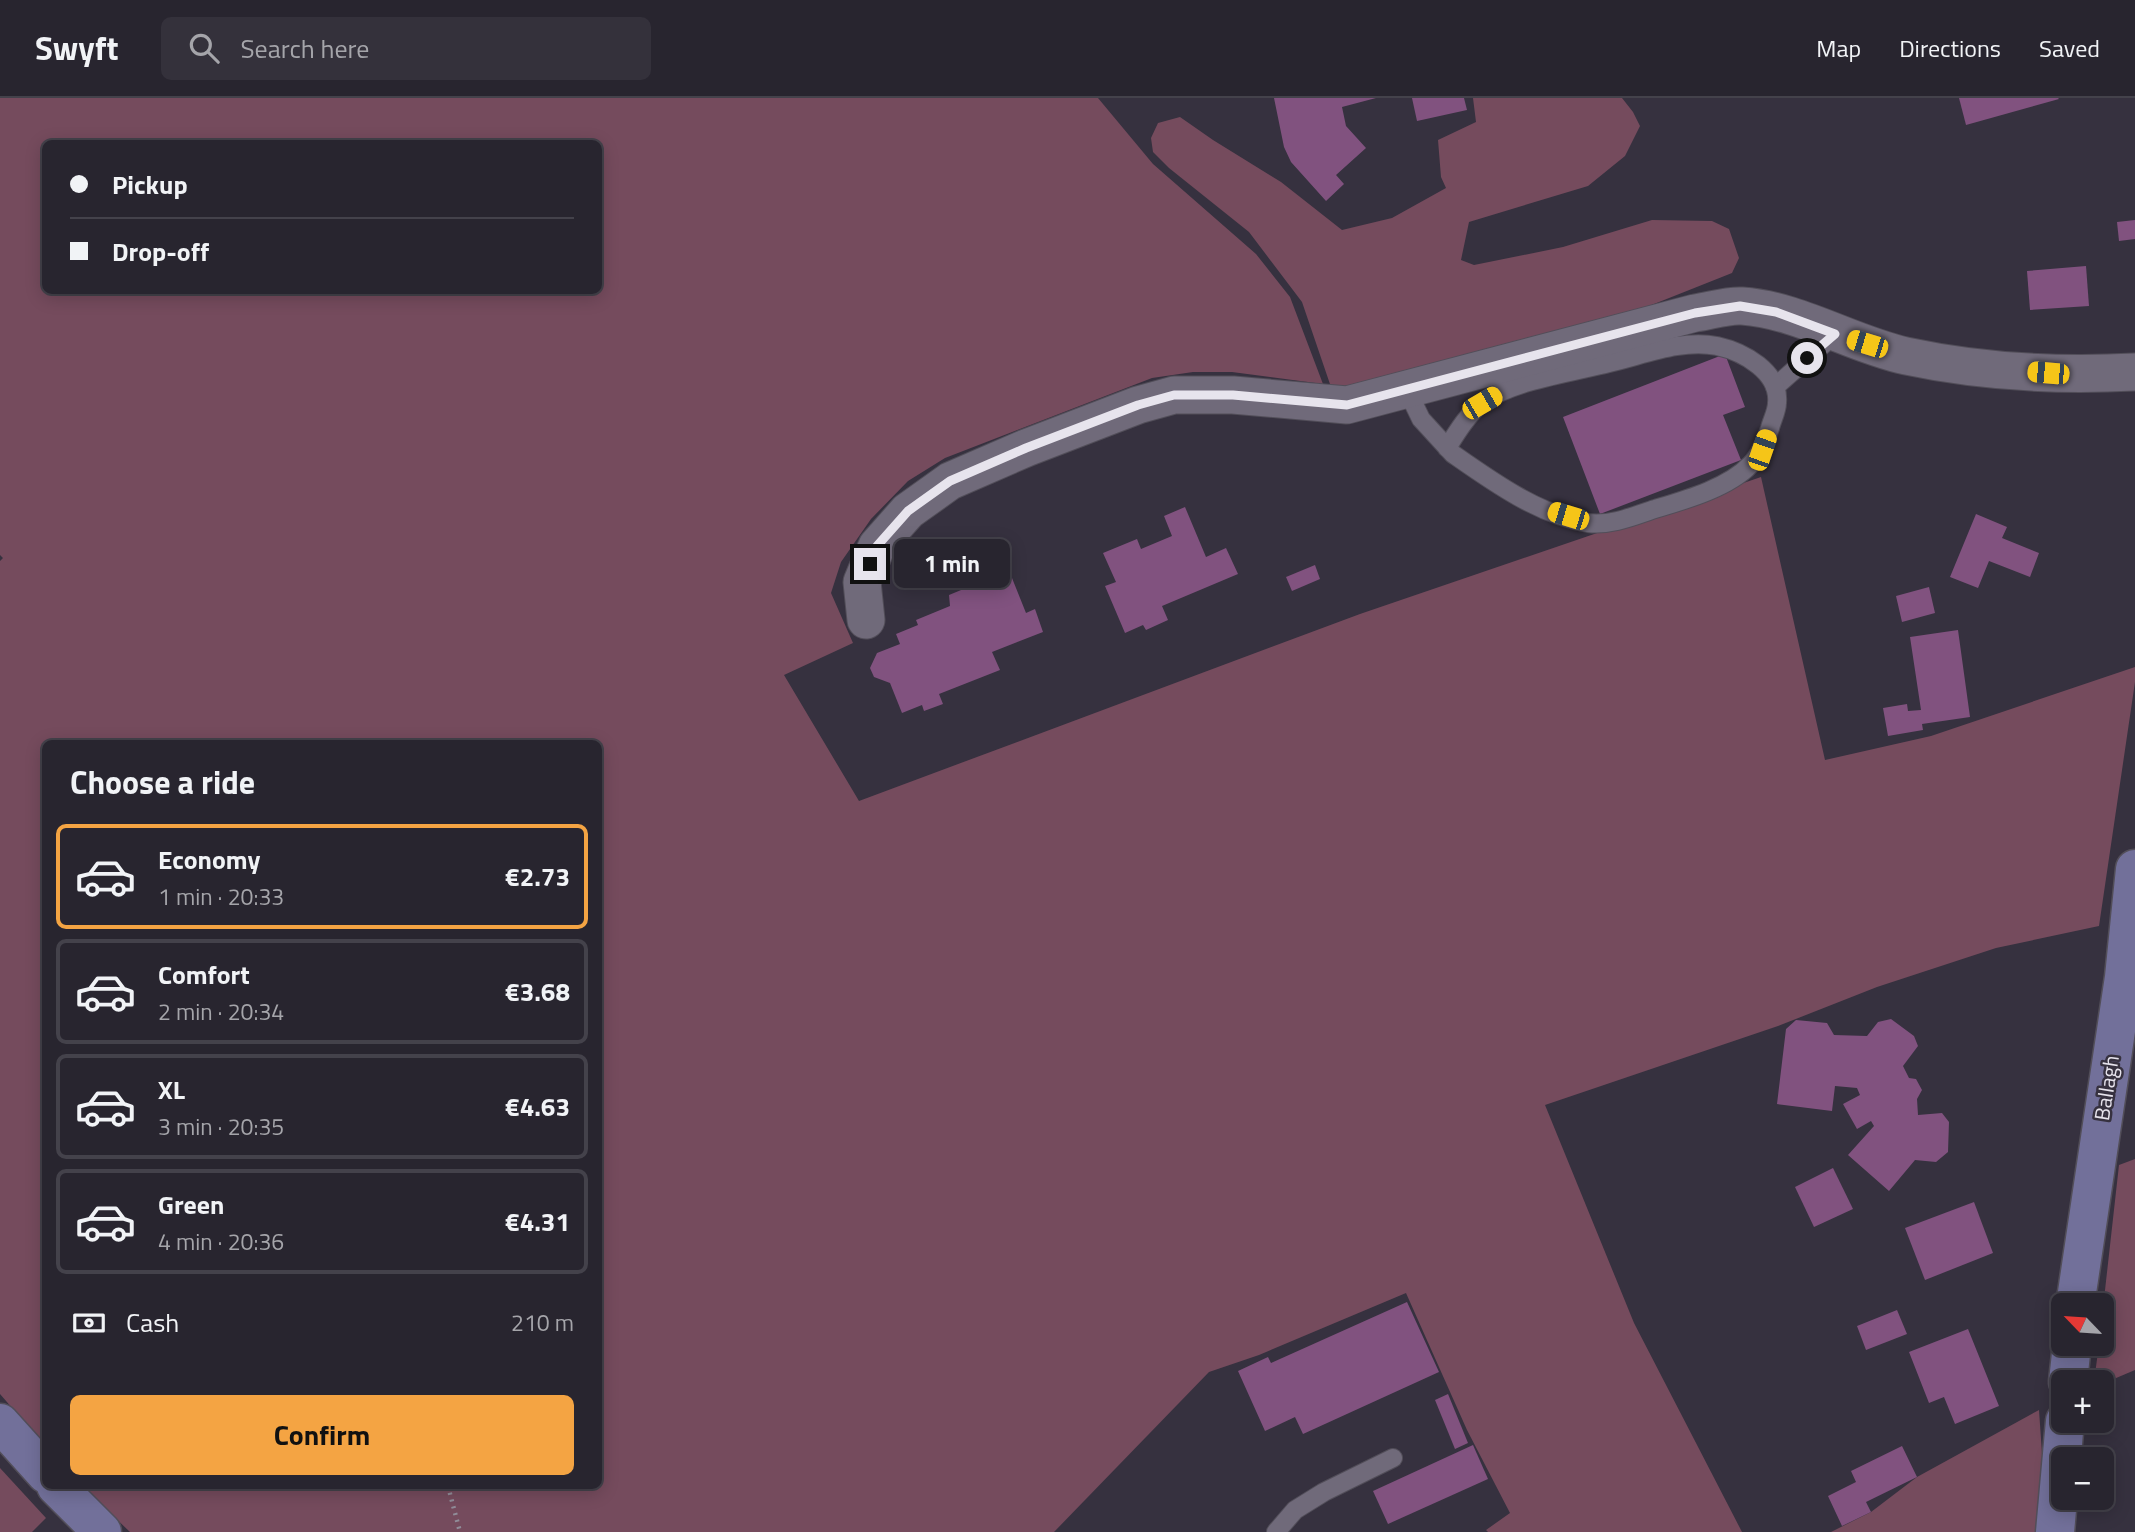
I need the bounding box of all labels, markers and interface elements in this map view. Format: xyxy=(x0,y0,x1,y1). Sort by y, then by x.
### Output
search box xyxy=(161,17,651,80)
text: Swyft xyxy=(35,23,119,73)
icon: search xyxy=(185,29,223,67)
text: Search here xyxy=(241,29,369,68)
text: Map xyxy=(1816,30,1861,66)
text: Directions xyxy=(1899,30,2001,66)
text: Saved xyxy=(2039,30,2100,66)
text: Pickup xyxy=(112,165,188,204)
text: Drop-off xyxy=(112,232,209,271)
car xyxy=(1844,328,1891,360)
route start xyxy=(1791,342,1823,374)
car xyxy=(2027,361,2070,385)
car xyxy=(1459,383,1506,423)
car xyxy=(1746,427,1779,473)
car xyxy=(1545,500,1592,532)
callout: 1 min xyxy=(894,540,1010,588)
text: 1 min xyxy=(924,546,980,581)
route end xyxy=(854,548,886,580)
text: Choose a ride xyxy=(70,758,255,806)
text: Economy xyxy=(158,840,260,879)
icon: car xyxy=(74,845,137,908)
text: €2.73 xyxy=(505,857,570,896)
text: 1 min · 20:33 xyxy=(158,879,284,914)
text: Comfort xyxy=(158,955,250,994)
icon: car xyxy=(74,960,137,1023)
text: €3.68 xyxy=(505,972,570,1011)
text: 2 min · 20:34 xyxy=(158,994,284,1029)
street label: Ballagh xyxy=(2085,1053,2127,1123)
text: XL xyxy=(158,1070,185,1109)
icon: car xyxy=(74,1075,137,1138)
text: €4.63 xyxy=(505,1087,570,1126)
text: 3 min · 20:35 xyxy=(158,1109,284,1144)
text: Green xyxy=(158,1185,224,1224)
icon: car xyxy=(74,1190,137,1253)
text: €4.31 xyxy=(505,1202,570,1241)
text: 4 min · 20:36 xyxy=(158,1224,284,1259)
north arrow xyxy=(2051,1293,2114,1356)
map controls xyxy=(2051,1293,2114,1510)
text: Cash xyxy=(126,1303,179,1342)
icon: cash xyxy=(70,1304,108,1342)
text: 210 m xyxy=(511,1305,574,1340)
button: + xyxy=(2051,1370,2114,1433)
button: Confirm xyxy=(70,1395,574,1475)
button: − xyxy=(2051,1447,2114,1510)

